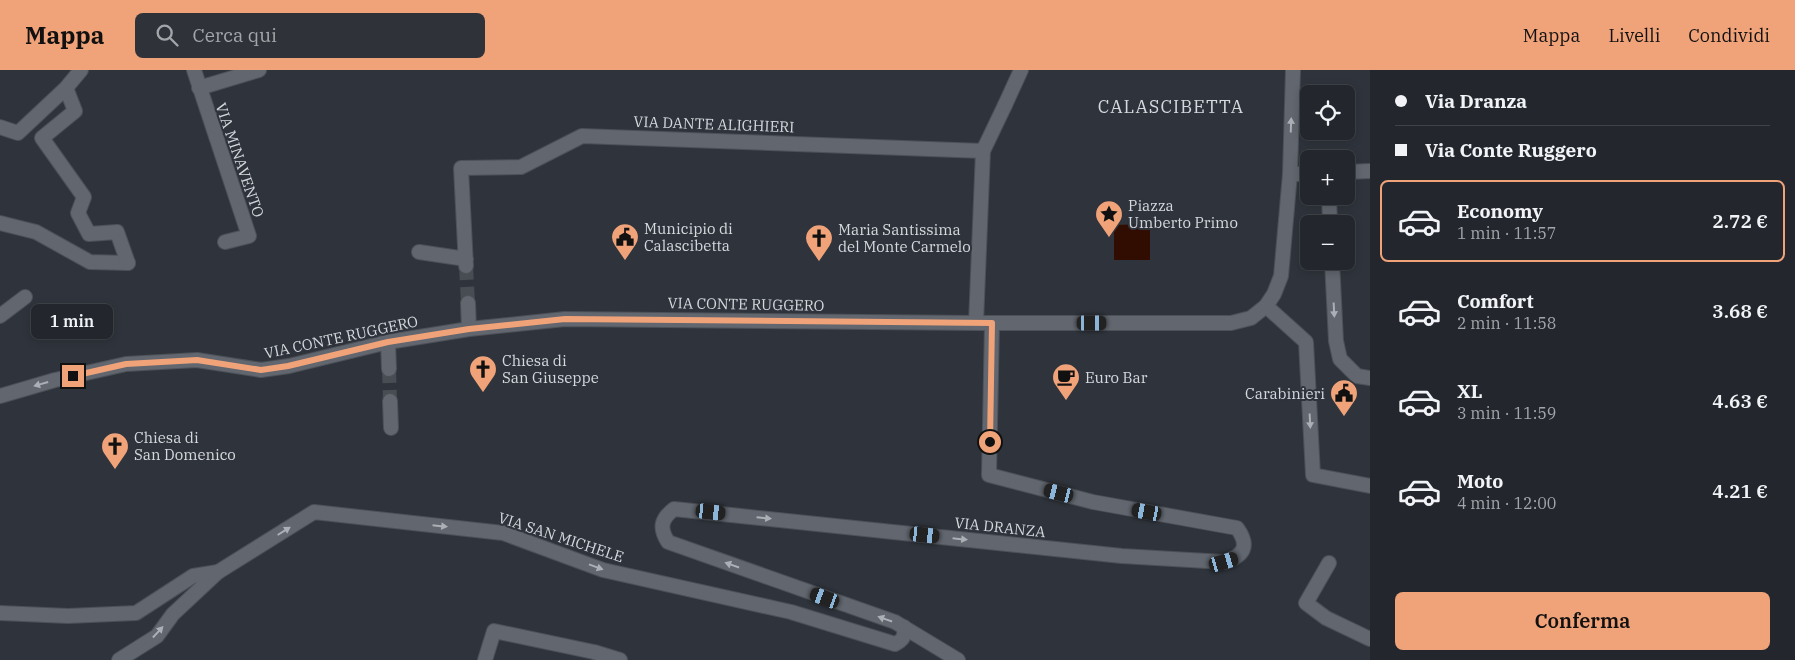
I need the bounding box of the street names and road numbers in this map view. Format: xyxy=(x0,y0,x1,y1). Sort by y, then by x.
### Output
street label: VIA MINAVENTO xyxy=(211,100,269,220)
street label: VIA DANTE ALIGHIERI xyxy=(633,112,795,136)
street label: VIA CONTE RUGGERO xyxy=(667,293,825,315)
street label: VIA CONTE RUGGERO xyxy=(262,311,420,363)
street label: VIA SAN MICHELE xyxy=(496,508,626,566)
street label: VIA DRANZA xyxy=(953,513,1047,541)

